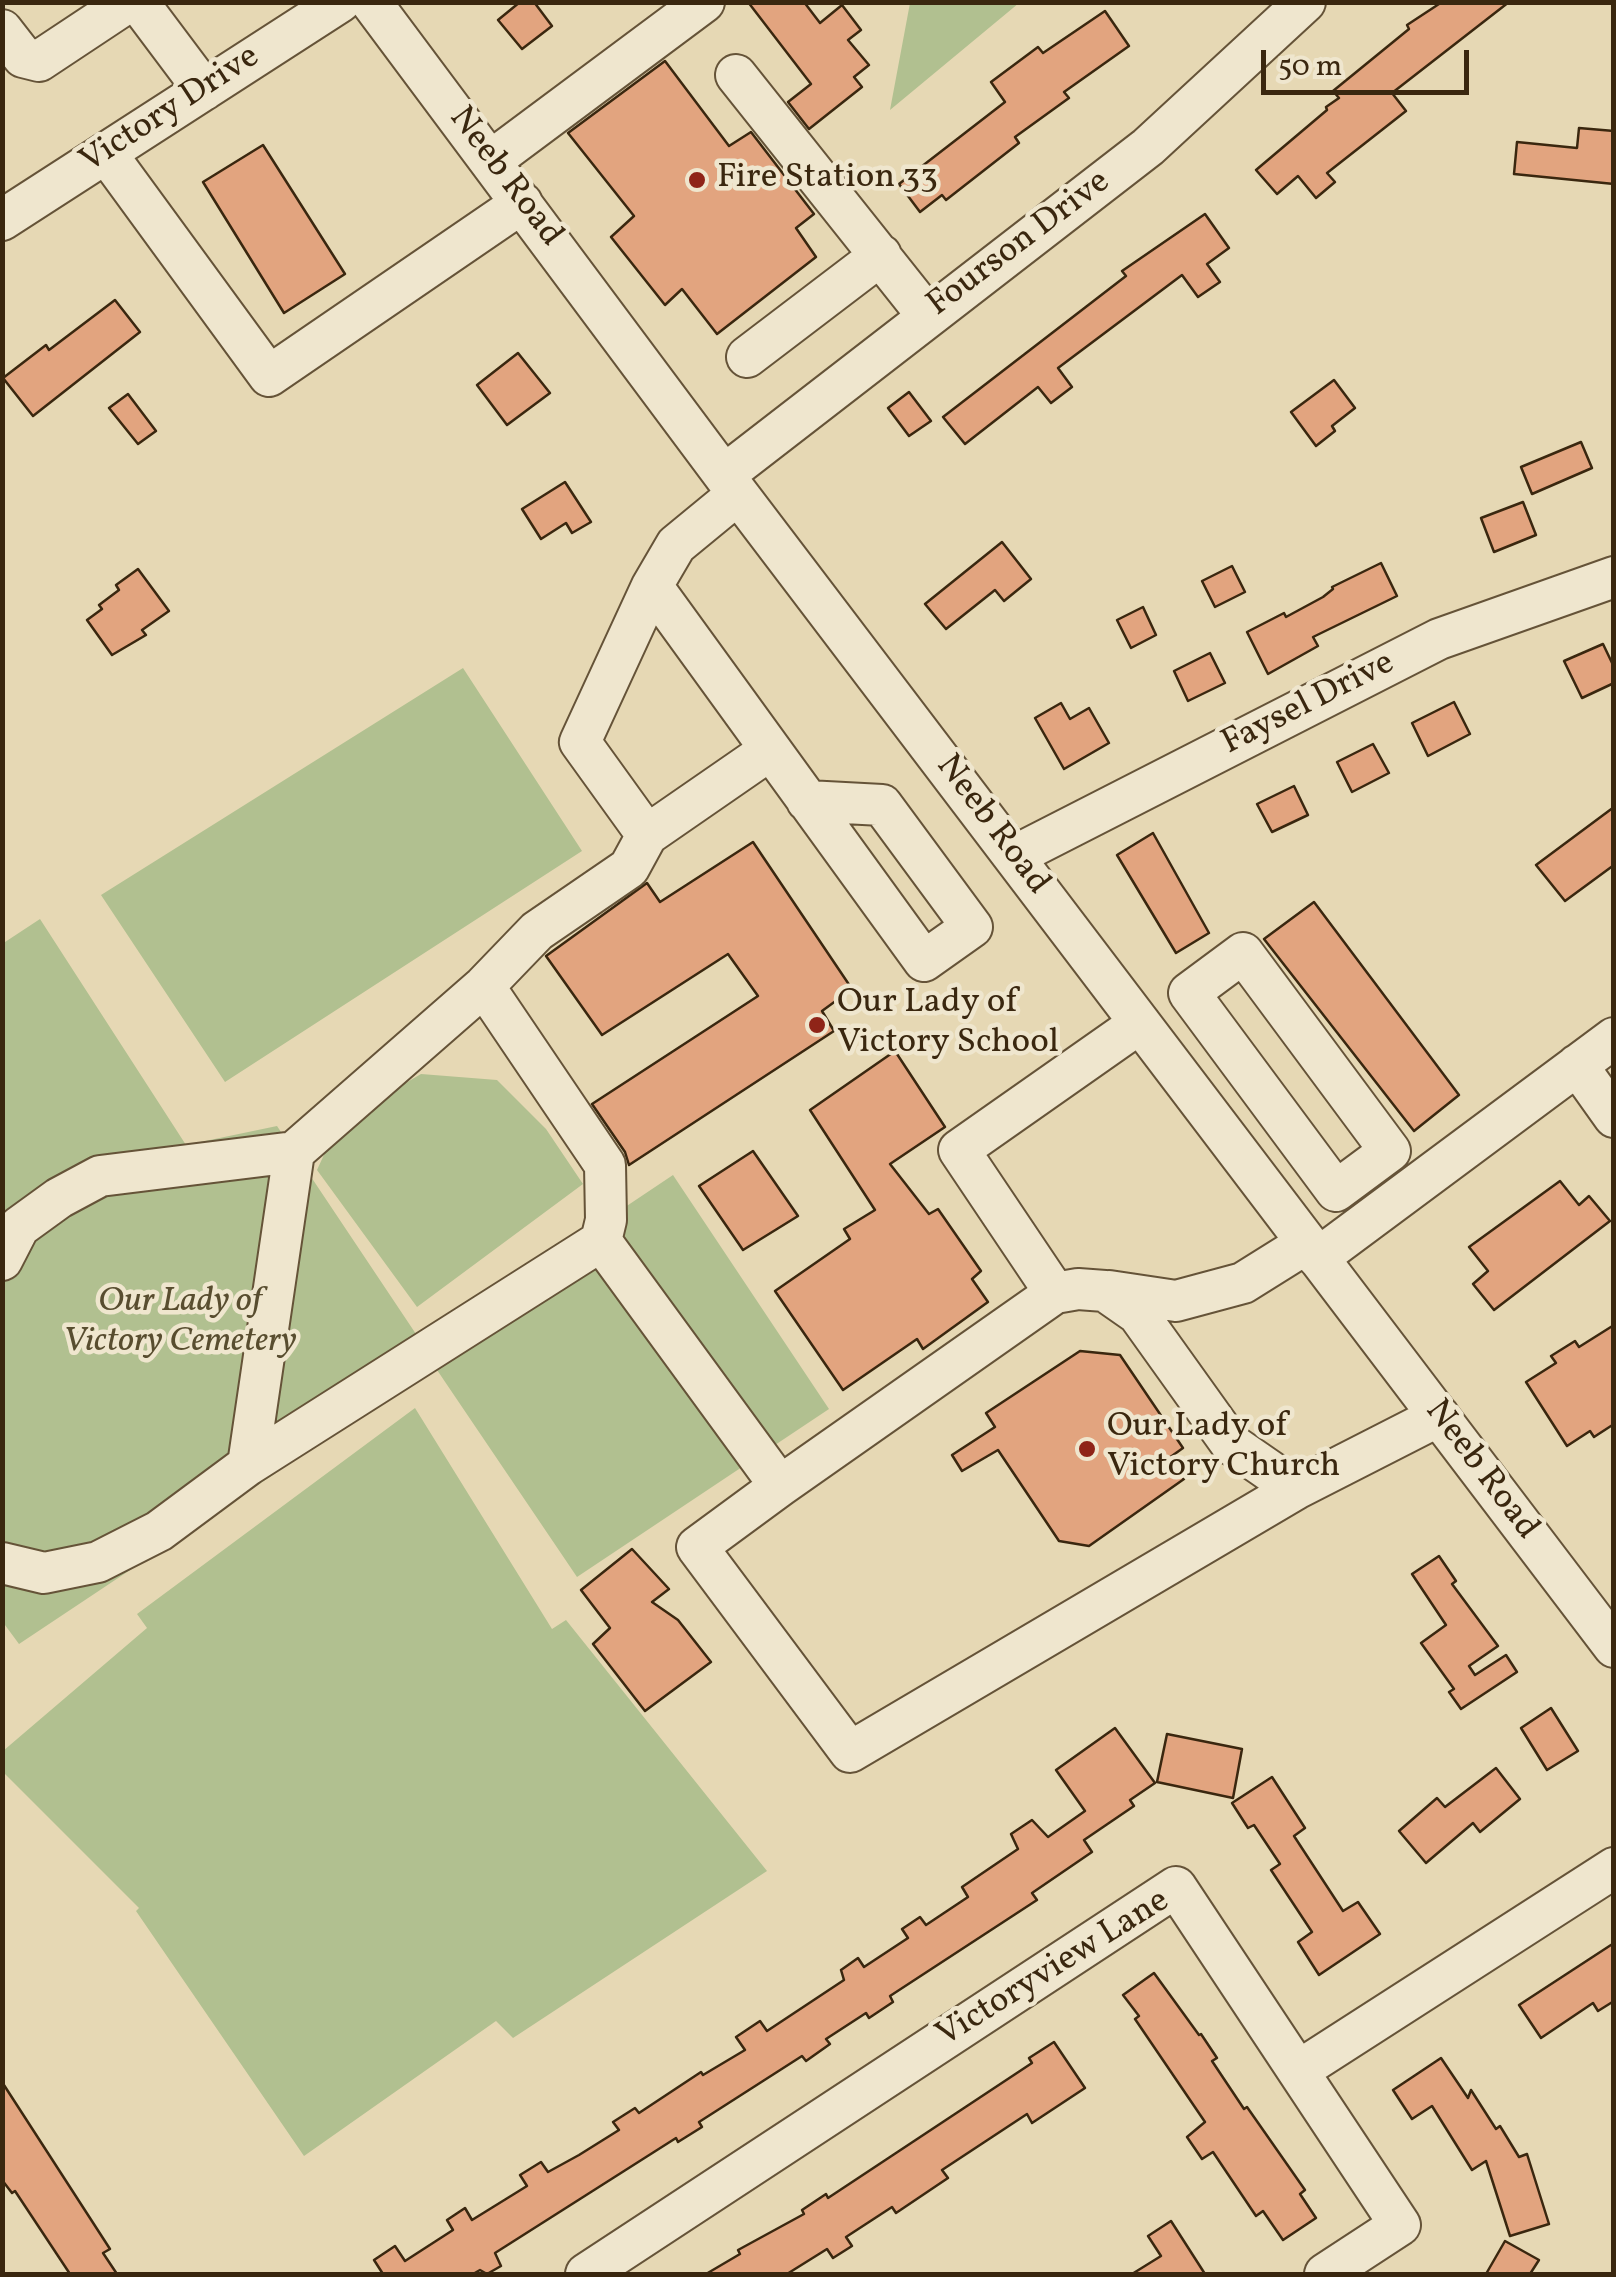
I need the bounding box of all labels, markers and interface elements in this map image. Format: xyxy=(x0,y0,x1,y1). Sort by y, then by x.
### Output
scale bar xyxy=(1266,30,1474,92)
street label: Victory Drive xyxy=(74,38,268,184)
text: 50 m xyxy=(1278,46,1342,88)
street label: Neeb Road xyxy=(438,100,570,256)
place label: Fire Station 33 xyxy=(717,159,938,201)
street label: Fourson Drive xyxy=(920,163,1120,327)
marker: Fire Station 33 xyxy=(686,169,708,191)
street label: Faysel Drive xyxy=(1216,644,1402,766)
street label: Neeb Road xyxy=(925,748,1057,904)
place label: Our Lady of Victory School xyxy=(837,984,1059,1066)
marker: Our Lady of Victory School xyxy=(806,1014,828,1036)
park label: Our Lady of Victory Cemetery xyxy=(63,1283,297,1365)
street label: Neeb Road xyxy=(1414,1393,1546,1549)
place label: Our Lady of Victory Church xyxy=(1107,1408,1340,1490)
marker: Our Lady of Victory Church xyxy=(1076,1438,1098,1460)
street label: Victoryview Lane xyxy=(930,1882,1178,2058)

